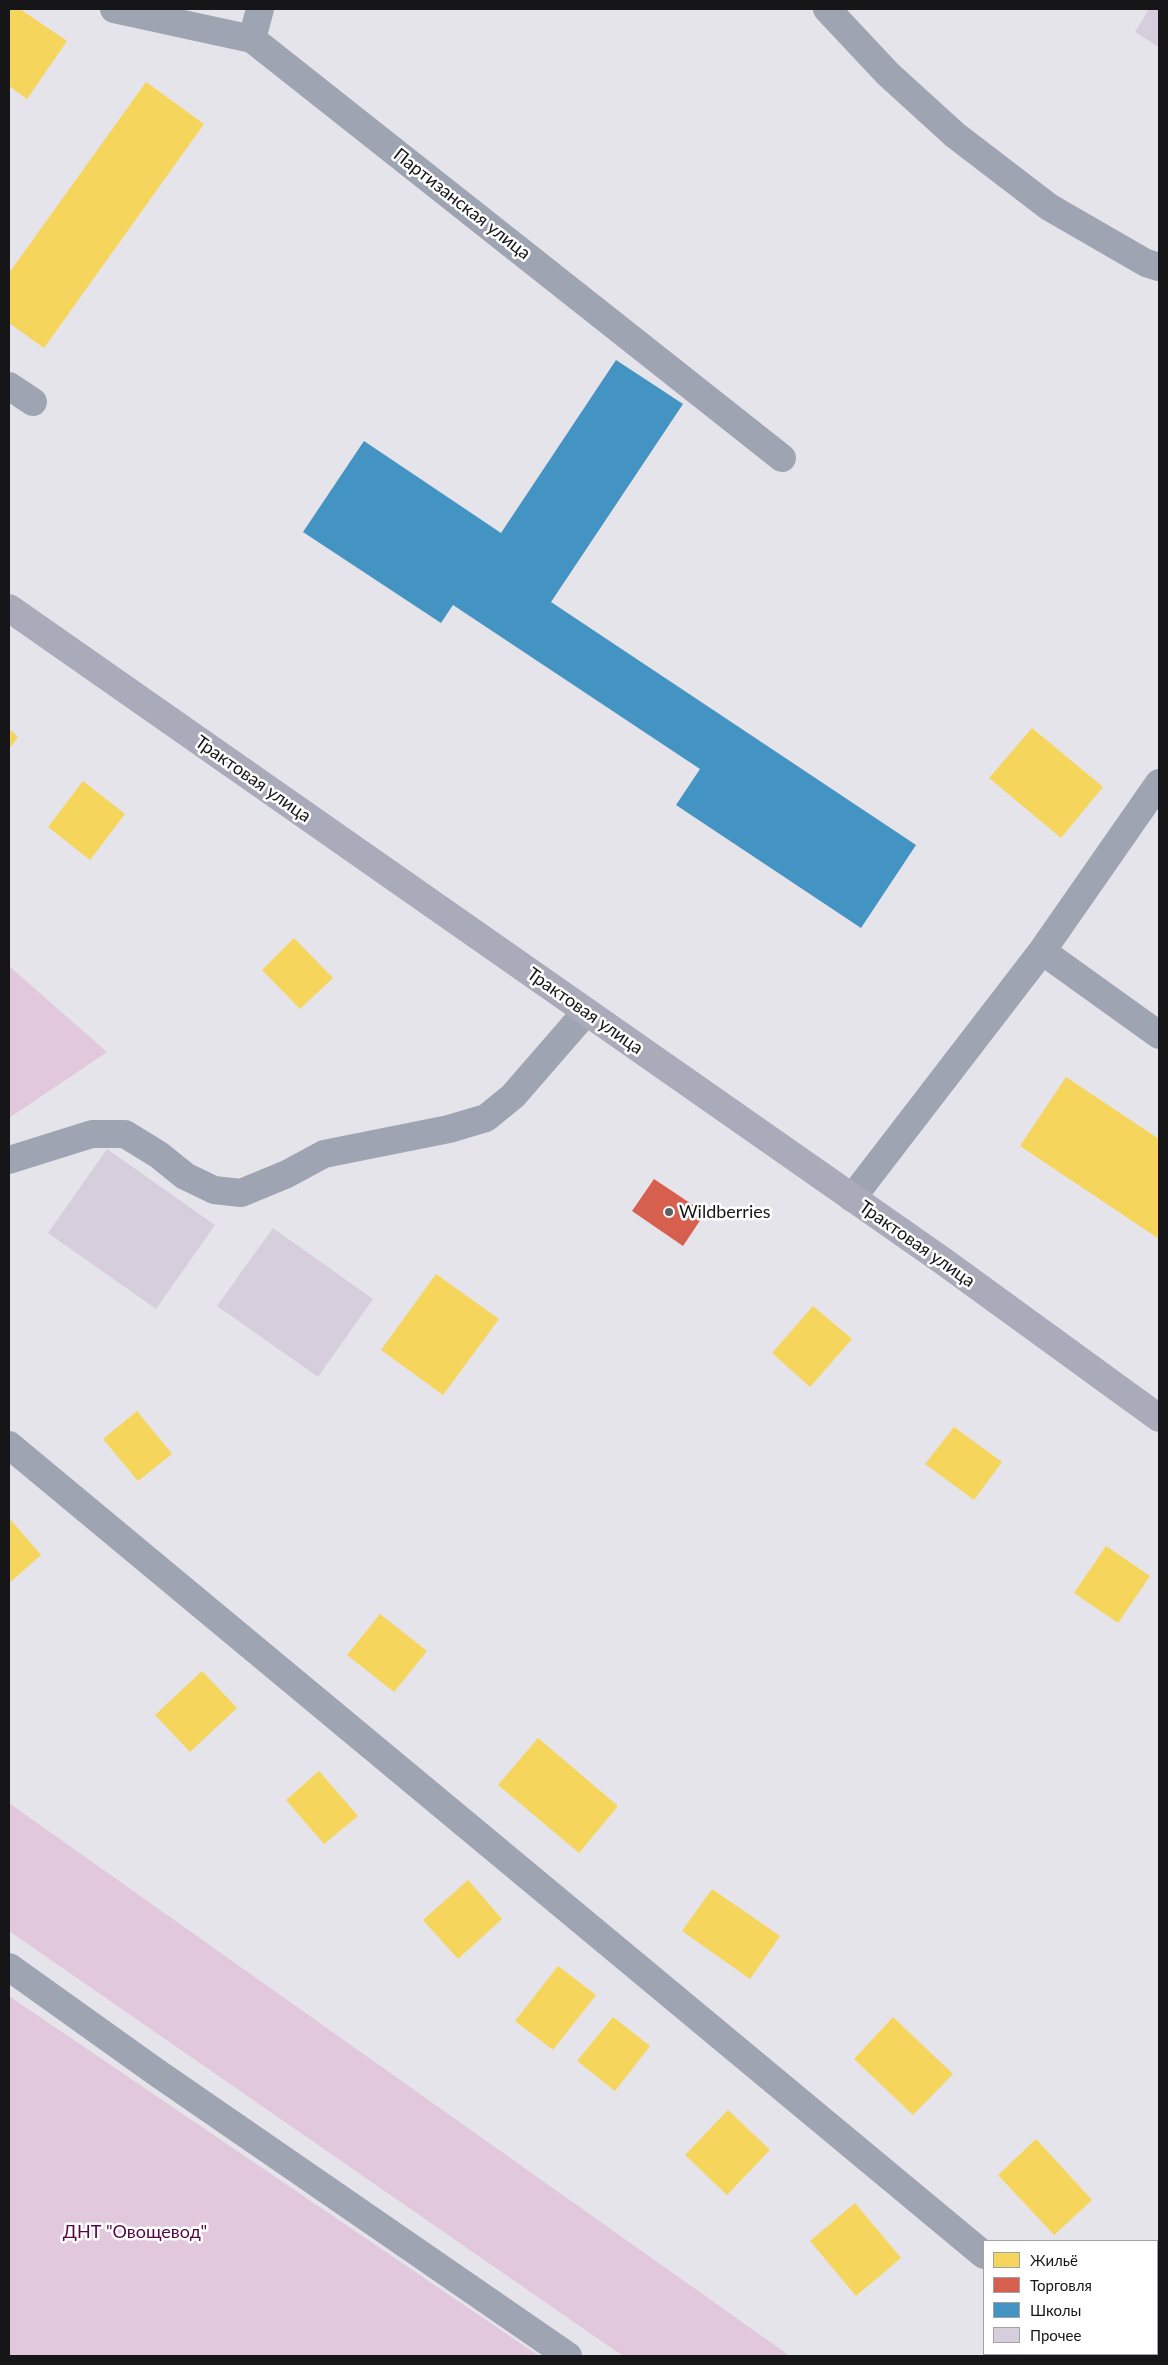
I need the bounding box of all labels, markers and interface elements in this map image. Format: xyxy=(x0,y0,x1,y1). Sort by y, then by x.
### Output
street label: Партизанская улица xyxy=(389,144,535,264)
street label: Трактовая улица xyxy=(191,731,315,827)
street label: Трактовая улица xyxy=(523,963,647,1059)
street label: Трактовая улица xyxy=(855,1196,979,1292)
place label: Wildberries xyxy=(679,1201,771,1223)
marker: Wildberries xyxy=(663,1206,675,1218)
park label: ДНТ "Овощевод" xyxy=(63,2221,207,2243)
legend xyxy=(983,2240,1158,2355)
text: Жильё xyxy=(1030,2251,1078,2269)
text: Торговля xyxy=(1030,2276,1092,2294)
text: Школы xyxy=(1030,2301,1081,2319)
text: Прочее xyxy=(1030,2326,1081,2344)

